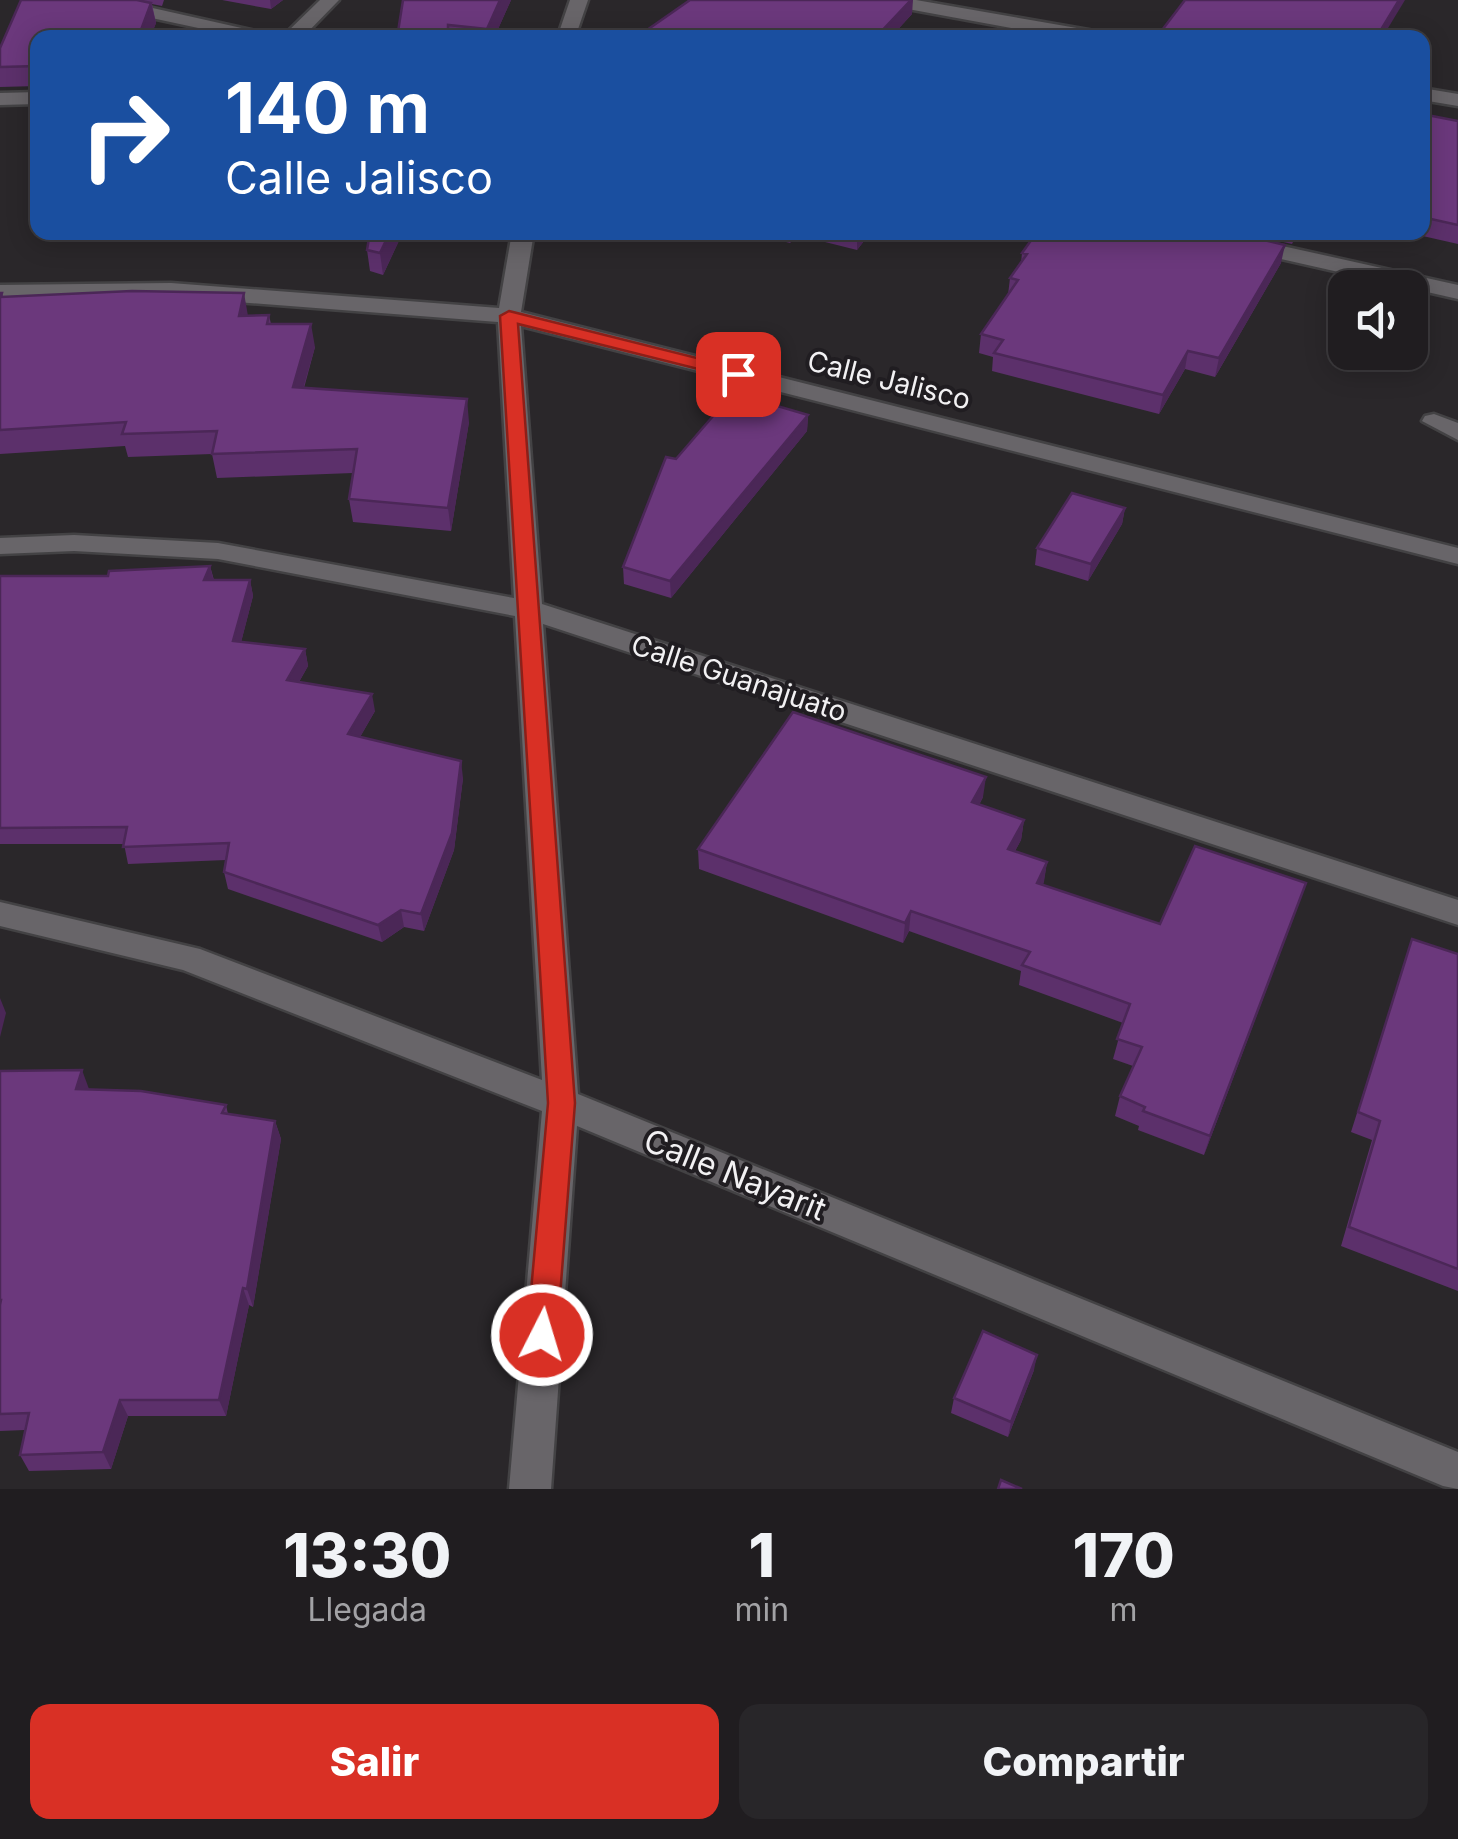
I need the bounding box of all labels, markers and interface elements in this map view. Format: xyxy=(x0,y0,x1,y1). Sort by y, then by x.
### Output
text: 140 m xyxy=(225,65,430,150)
icon: right xyxy=(60,70,190,200)
text: Calle Jalisco xyxy=(225,150,493,205)
map controls xyxy=(1328,270,1428,370)
button: sound xyxy=(1328,270,1428,370)
pin xyxy=(696,332,781,417)
street label: Calle Jalisco xyxy=(804,343,974,417)
icon: arrive xyxy=(711,347,766,402)
street label: Calle Guanajuato xyxy=(627,627,851,729)
street label: Calle Nayarit xyxy=(639,1120,832,1229)
position arrow xyxy=(490,1283,594,1387)
text: 13:30 xyxy=(283,1519,451,1591)
text: 1 xyxy=(749,1519,775,1591)
text: 170 xyxy=(1072,1519,1175,1591)
text: Llegada xyxy=(307,1590,427,1629)
text: min xyxy=(734,1590,789,1629)
text: m xyxy=(1110,1590,1138,1629)
button: Salir xyxy=(30,1704,719,1819)
button: Compartir xyxy=(739,1704,1428,1819)

